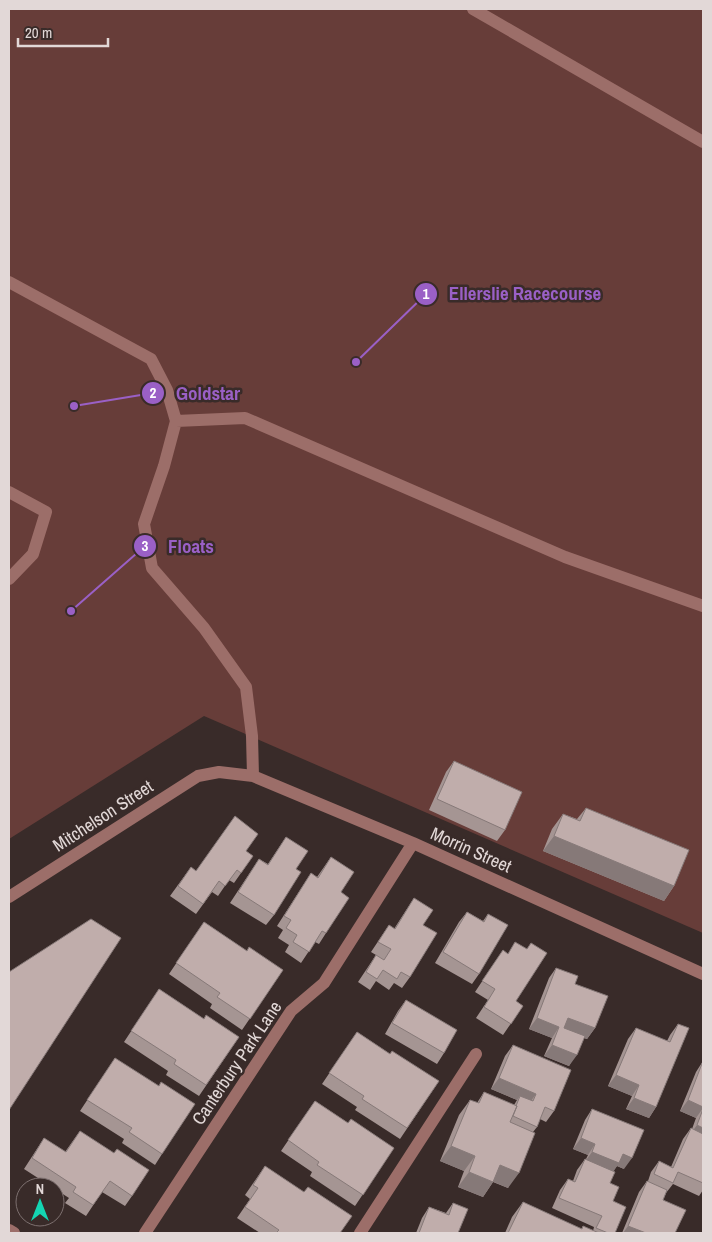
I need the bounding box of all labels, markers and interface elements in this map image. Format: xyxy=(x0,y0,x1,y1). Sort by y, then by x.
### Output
scale bar xyxy=(18,15,108,47)
text: 20 m xyxy=(25,22,52,43)
callout: Ellerslie Racecourse xyxy=(413,277,611,311)
text: Ellerslie Racecourse xyxy=(449,280,602,306)
text: 1 xyxy=(423,283,430,304)
callout: Goldstar xyxy=(141,376,250,410)
text: Goldstar xyxy=(176,380,240,406)
text: 2 xyxy=(150,382,157,403)
callout: Floats xyxy=(133,529,224,563)
text: Floats xyxy=(168,533,214,559)
text: 3 xyxy=(142,535,149,556)
street label: Mitchelson Street xyxy=(48,774,158,857)
street label: Morrin Street xyxy=(427,821,516,878)
street label: Canterbury Park Lane xyxy=(186,996,287,1130)
north arrow xyxy=(15,1177,65,1227)
text: N xyxy=(36,1180,44,1198)

